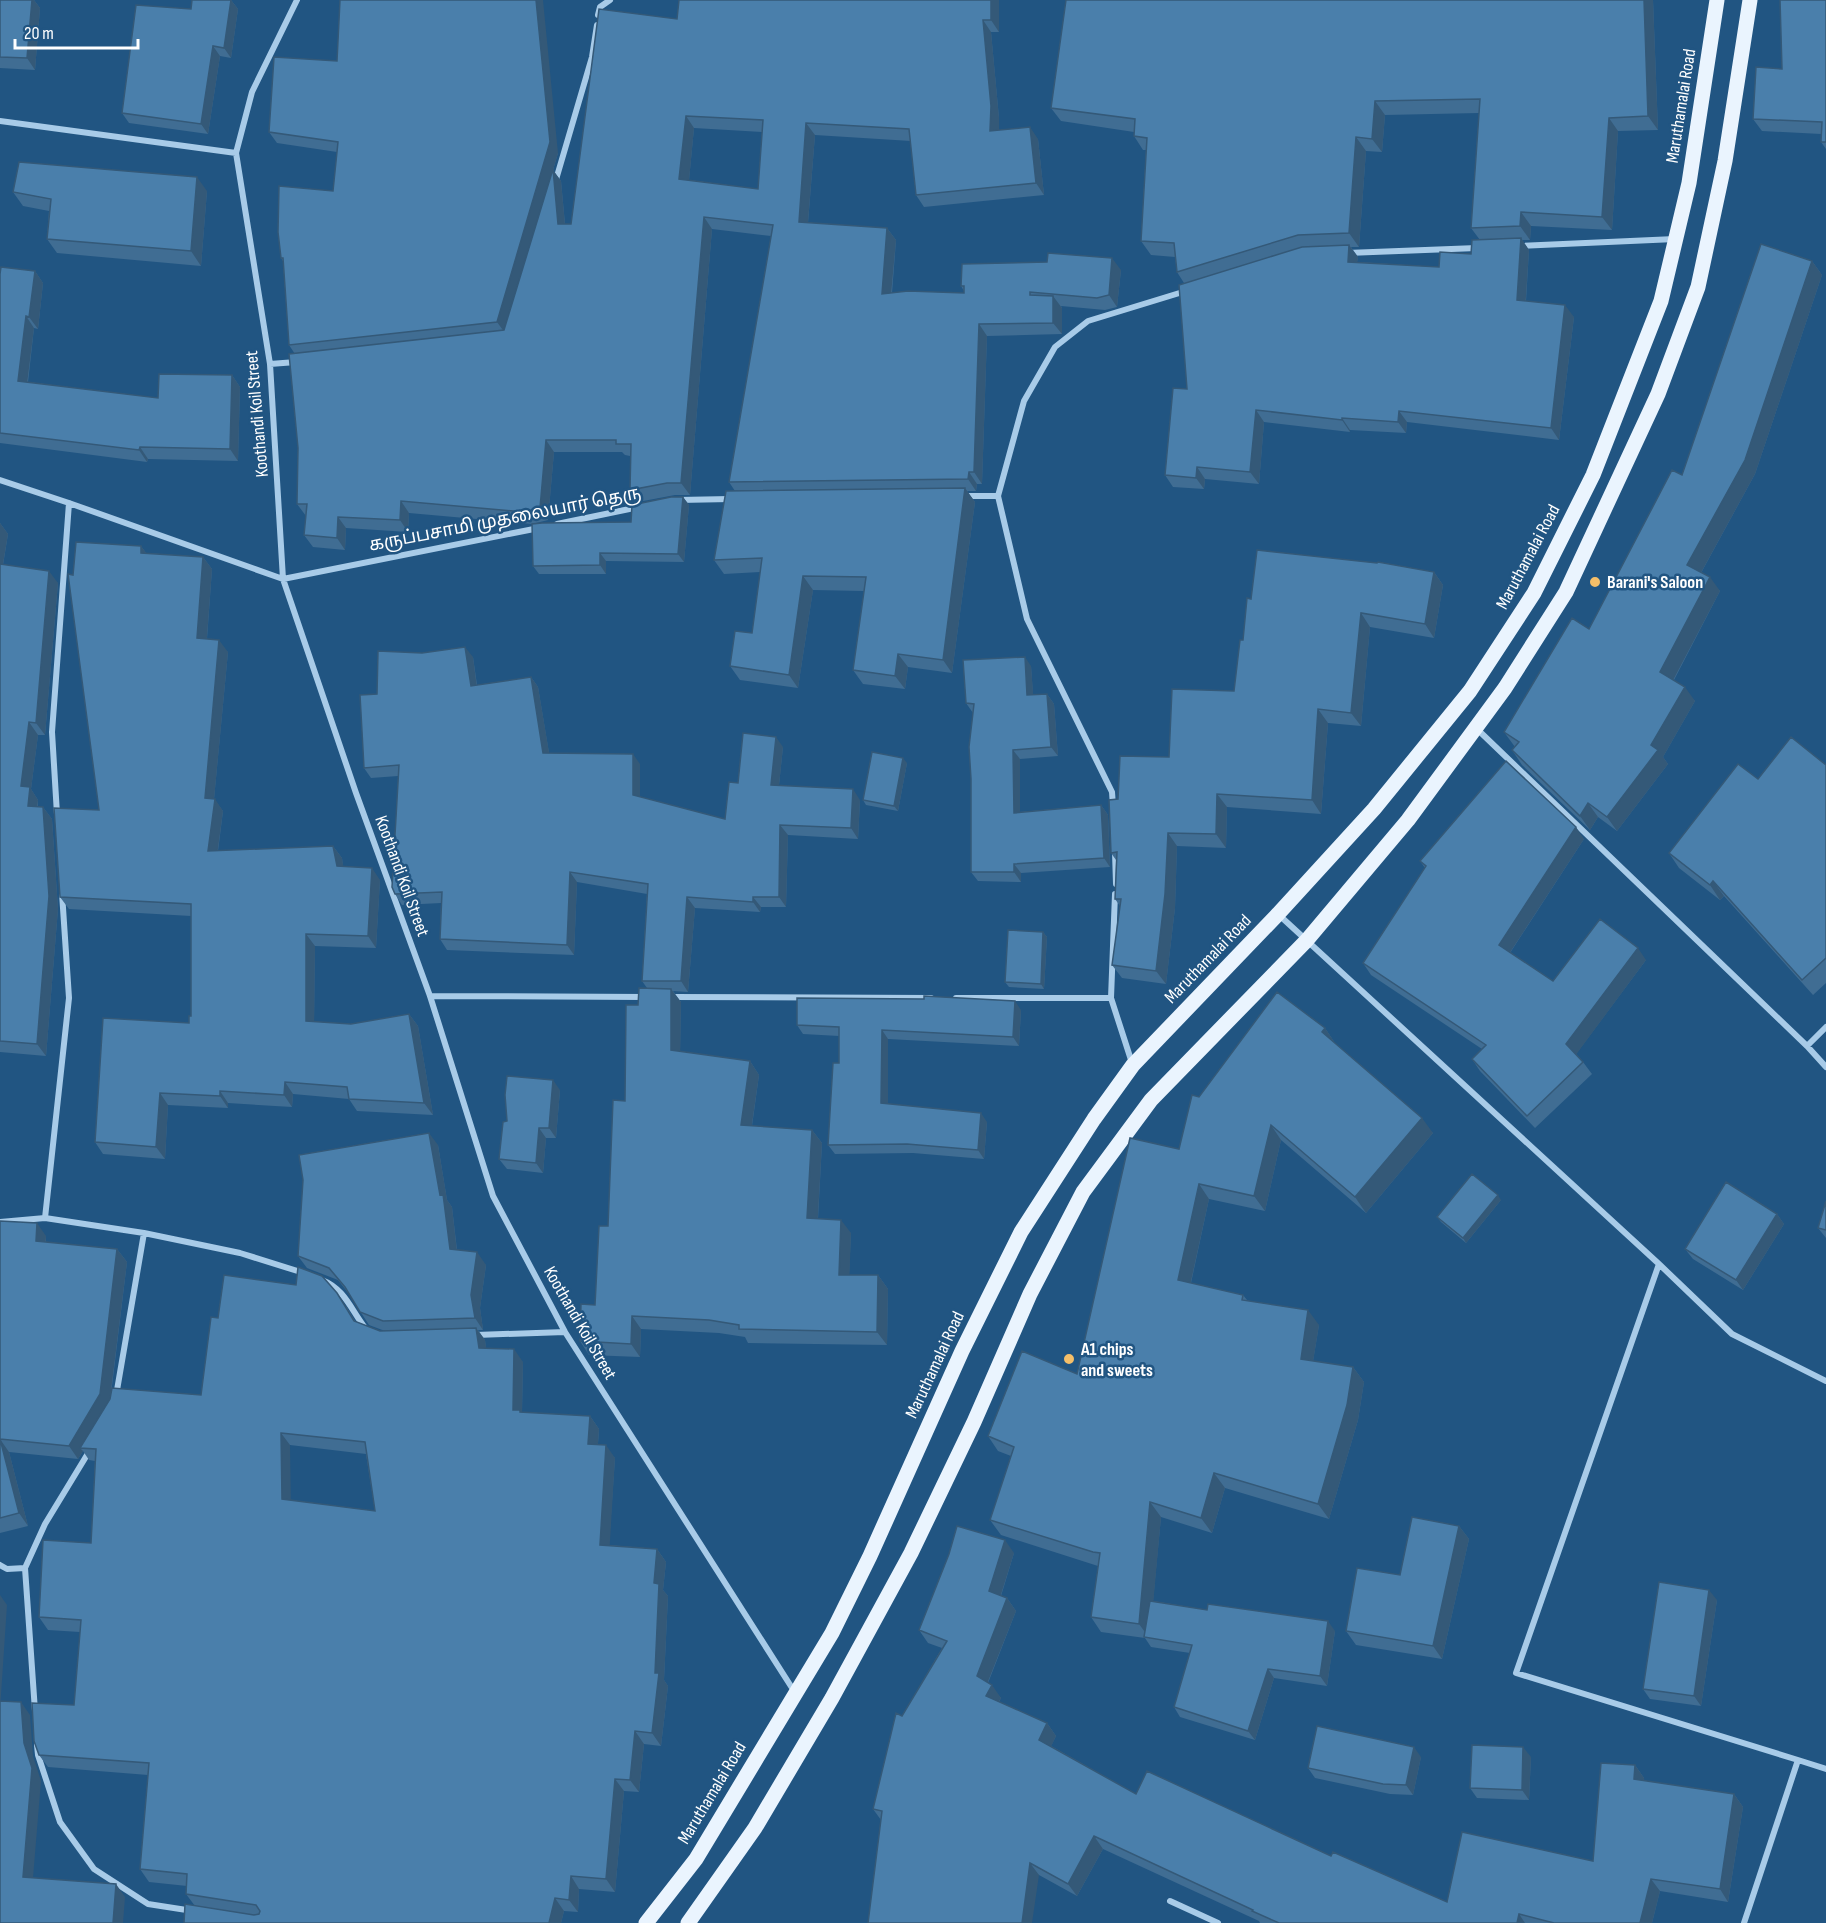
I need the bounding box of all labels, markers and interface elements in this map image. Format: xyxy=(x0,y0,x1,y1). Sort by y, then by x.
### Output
scale bar xyxy=(15,12,138,50)
text: 20 m xyxy=(24,23,54,44)
street label: Maruthamalai Road xyxy=(1662,47,1700,165)
street label: Koothandi Koil Street xyxy=(241,349,273,478)
street label: கருப்பசாமி முதலையார் தெரு xyxy=(367,482,643,557)
street label: Maruthamalai Road xyxy=(1492,501,1564,613)
place label: Barani's Saloon xyxy=(1607,572,1703,593)
marker: Barani's Saloon xyxy=(1588,575,1602,589)
street label: Koothandi Koil Street xyxy=(370,813,434,940)
street label: Maruthamalai Road xyxy=(1160,910,1256,1008)
street label: Koothandi Koil Street xyxy=(539,1263,621,1384)
street label: Maruthamalai Road xyxy=(901,1308,969,1422)
place label: A1 chips and sweets xyxy=(1080,1339,1153,1381)
marker: A1 chips and sweets xyxy=(1062,1352,1076,1366)
street label: Maruthamalai Road xyxy=(673,1738,751,1848)

